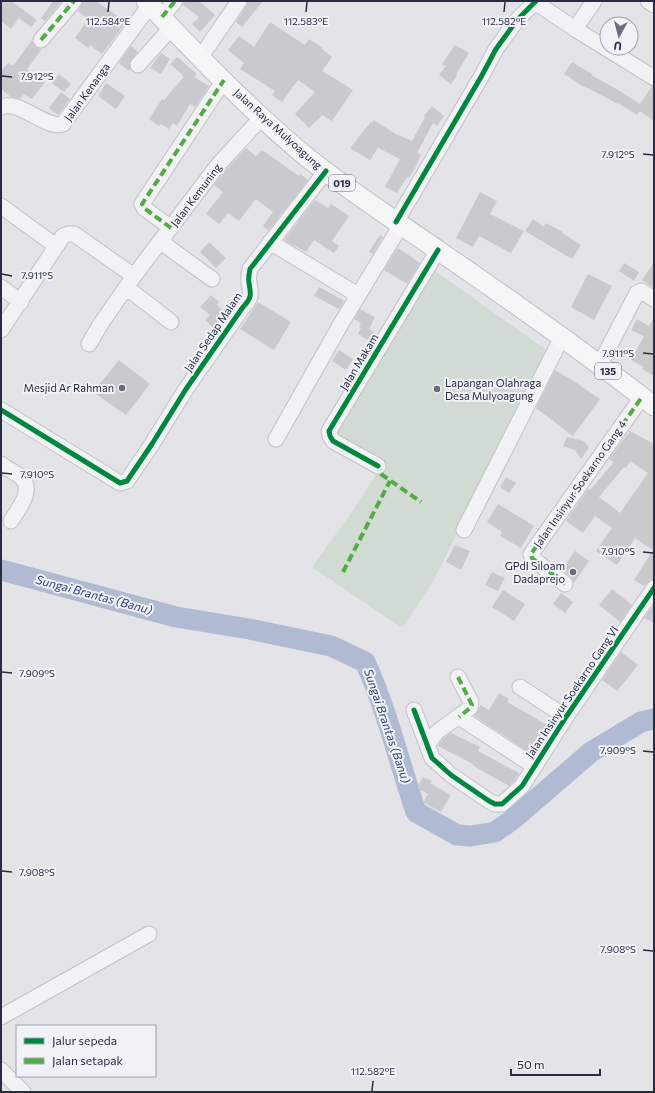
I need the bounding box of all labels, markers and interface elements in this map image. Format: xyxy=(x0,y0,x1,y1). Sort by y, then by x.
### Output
text: 112.584°E xyxy=(86,15,131,27)
text: 112.583°E xyxy=(284,15,328,27)
text: 112.582°E xyxy=(482,15,526,27)
north arrow xyxy=(599,16,639,56)
text: U xyxy=(613,39,622,53)
street label: Jalan Kenanga xyxy=(61,60,113,124)
text: 7.912°S xyxy=(20,70,54,82)
street label: Jalan Raya Mulyoagung xyxy=(231,86,325,172)
text: 7.912°S xyxy=(601,148,635,160)
street label: Jalan Kemuning xyxy=(168,160,224,229)
road number: 019 xyxy=(329,175,355,191)
text: 7.911°S xyxy=(21,269,53,281)
street label: Jalan Sedap Malam xyxy=(181,289,245,375)
street label: Jalan Makam xyxy=(337,331,381,393)
text: 7.911°S xyxy=(602,347,634,359)
road number: 135 xyxy=(595,363,621,379)
place label: Lapangan Olahraga Desa Mulyoagung xyxy=(445,376,541,402)
place label: Mesjid Ar Rahman xyxy=(23,381,114,394)
marker: Mesjid Ar Rahman xyxy=(117,383,127,393)
marker: Lapangan Olahraga Desa Mulyoagung xyxy=(432,384,442,394)
street label: Jalan Insinyur Soekarno Gang 4 xyxy=(531,417,630,550)
text: 7.910°S xyxy=(20,468,54,480)
text: 7.910°S xyxy=(601,545,635,557)
place label: GPdI Siloam Dadaprejo xyxy=(505,559,565,585)
marker: GPdI Siloam Dadaprejo xyxy=(568,567,578,577)
water label: Sungai Brantas (Banu) xyxy=(34,572,154,616)
street label: Jalan Insinyur Soekarno Gang VI xyxy=(522,623,622,761)
text: 7.909°S xyxy=(19,667,55,679)
water label: Sungai Brantas (Banu) xyxy=(362,667,414,785)
text: 7.909°S xyxy=(600,744,636,756)
text: 7.908°S xyxy=(19,866,55,878)
text: 7.908°S xyxy=(600,943,636,955)
legend xyxy=(16,1025,156,1077)
text: Jalur sepeda xyxy=(52,1033,117,1048)
scale bar xyxy=(511,1051,600,1077)
text: Jalan setapak xyxy=(52,1053,124,1068)
text: 50 m xyxy=(517,1057,545,1071)
text: 112.582°E xyxy=(351,1065,395,1077)

